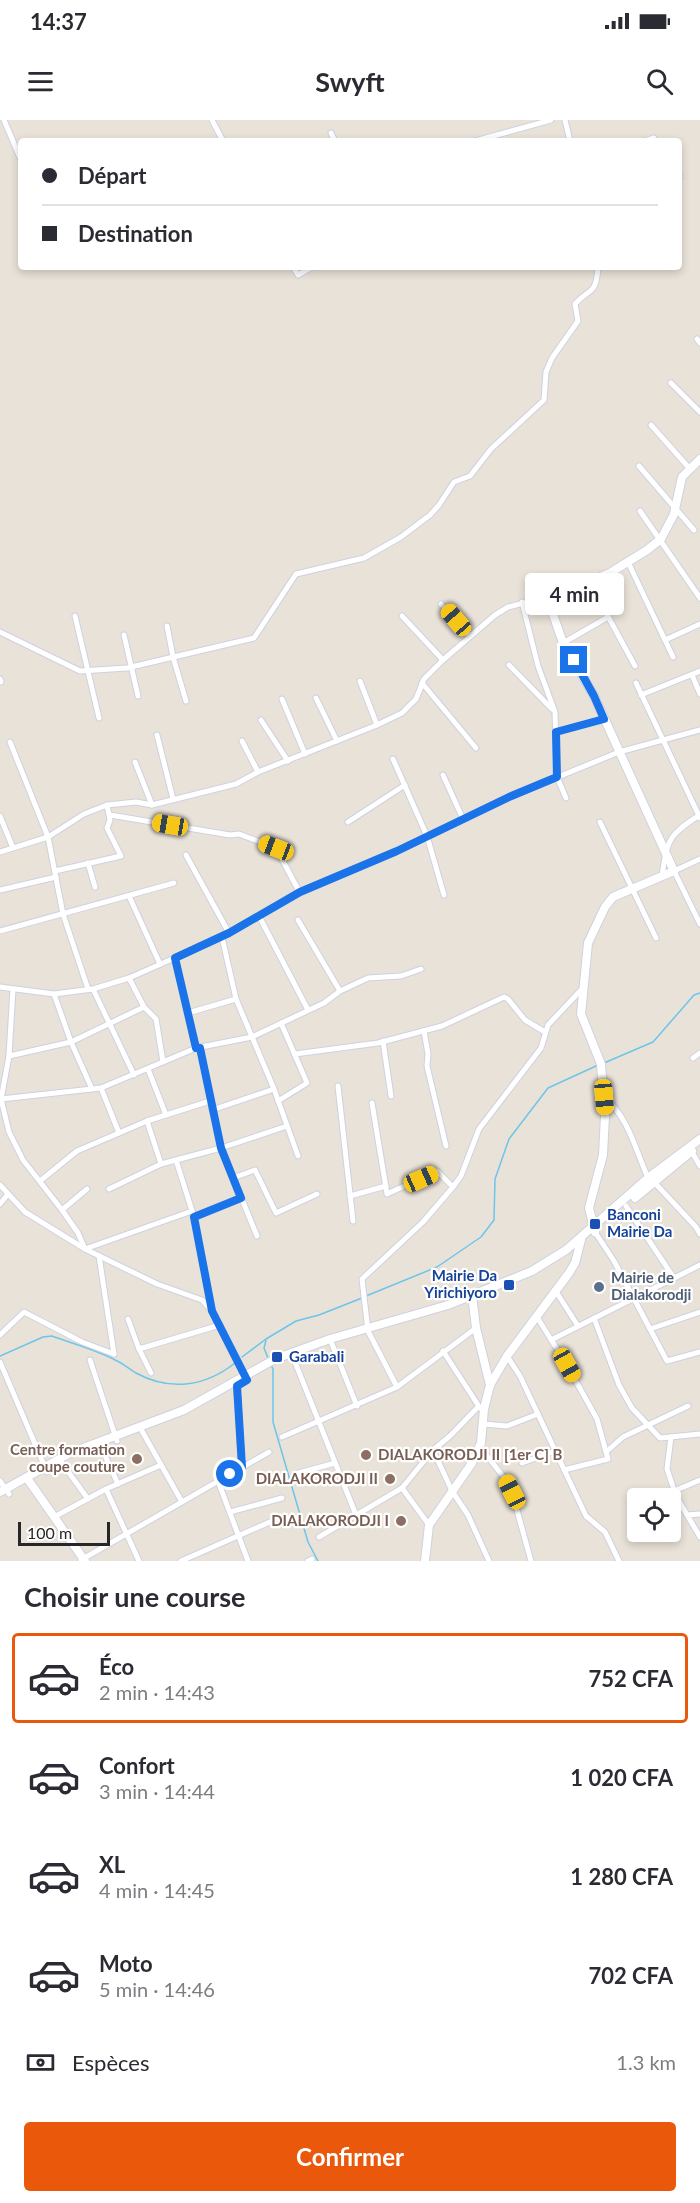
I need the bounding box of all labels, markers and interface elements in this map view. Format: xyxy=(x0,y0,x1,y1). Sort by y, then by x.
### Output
text: 14:37 xyxy=(30,8,87,35)
icon: menu xyxy=(24,65,57,98)
text: Swyft xyxy=(315,65,385,98)
icon: search xyxy=(643,65,676,98)
text: Départ xyxy=(78,162,146,189)
text: Destination xyxy=(78,220,193,247)
callout: 4 min xyxy=(524,573,624,615)
text: 4 min xyxy=(550,582,599,606)
car xyxy=(437,601,475,639)
route end xyxy=(560,646,587,673)
car xyxy=(151,813,189,837)
car xyxy=(256,833,296,863)
car xyxy=(593,1078,615,1116)
car xyxy=(401,1163,441,1195)
place label: Banconi Mairie Da xyxy=(607,1205,672,1240)
marker: Banconi Mairie Da xyxy=(588,1217,602,1231)
place label: Mairie Da Yirichiyoro xyxy=(423,1266,497,1301)
place label: Mairie de Dialakorodji xyxy=(611,1268,692,1303)
marker: Mairie Da Yirichiyoro xyxy=(502,1278,516,1292)
marker: Mairie de Dialakorodji xyxy=(592,1280,606,1294)
car xyxy=(550,1345,584,1385)
place label: Garabali xyxy=(289,1347,344,1365)
marker: Garabali xyxy=(270,1350,284,1364)
place label: Centre formation coupe couture xyxy=(10,1440,125,1475)
place label: DIALAKORODJI II [1er C] B xyxy=(378,1445,563,1463)
marker: DIALAKORODJI II [1er C] B xyxy=(359,1448,373,1462)
marker: Centre formation coupe couture xyxy=(130,1452,144,1466)
route start xyxy=(216,1460,243,1487)
place label: DIALAKORODJI II xyxy=(256,1469,378,1487)
marker: DIALAKORODJI II xyxy=(383,1472,397,1486)
car xyxy=(496,1472,528,1512)
map controls xyxy=(627,1488,681,1542)
button: locate xyxy=(627,1488,681,1542)
place label: DIALAKORODJI I xyxy=(271,1511,389,1529)
marker: DIALAKORODJI I xyxy=(394,1514,408,1528)
scale bar xyxy=(18,1519,110,1546)
text: 100 m xyxy=(27,1523,72,1542)
text: Choisir une course xyxy=(24,1580,246,1613)
icon: car xyxy=(27,1651,81,1705)
text: Éco xyxy=(99,1653,134,1680)
text: 752 CFA xyxy=(588,1665,673,1692)
text: 2 min · 14:43 xyxy=(99,1680,215,1704)
icon: car xyxy=(27,1750,81,1804)
text: Confort xyxy=(99,1752,175,1779)
text: 1 020 CFA xyxy=(570,1764,673,1791)
text: 3 min · 14:44 xyxy=(99,1779,215,1803)
icon: car xyxy=(27,1849,81,1903)
text: XL xyxy=(99,1851,125,1878)
text: 1 280 CFA xyxy=(570,1863,673,1890)
text: 4 min · 14:45 xyxy=(99,1878,215,1902)
icon: car xyxy=(27,1948,81,2002)
text: Moto xyxy=(99,1950,153,1977)
text: 702 CFA xyxy=(588,1962,673,1989)
text: 5 min · 14:46 xyxy=(99,1977,215,2001)
icon: cash xyxy=(24,2046,57,2079)
text: Espèces xyxy=(72,2049,149,2076)
text: 1.3 km xyxy=(616,2050,676,2074)
button: Confirmer xyxy=(24,2122,676,2191)

